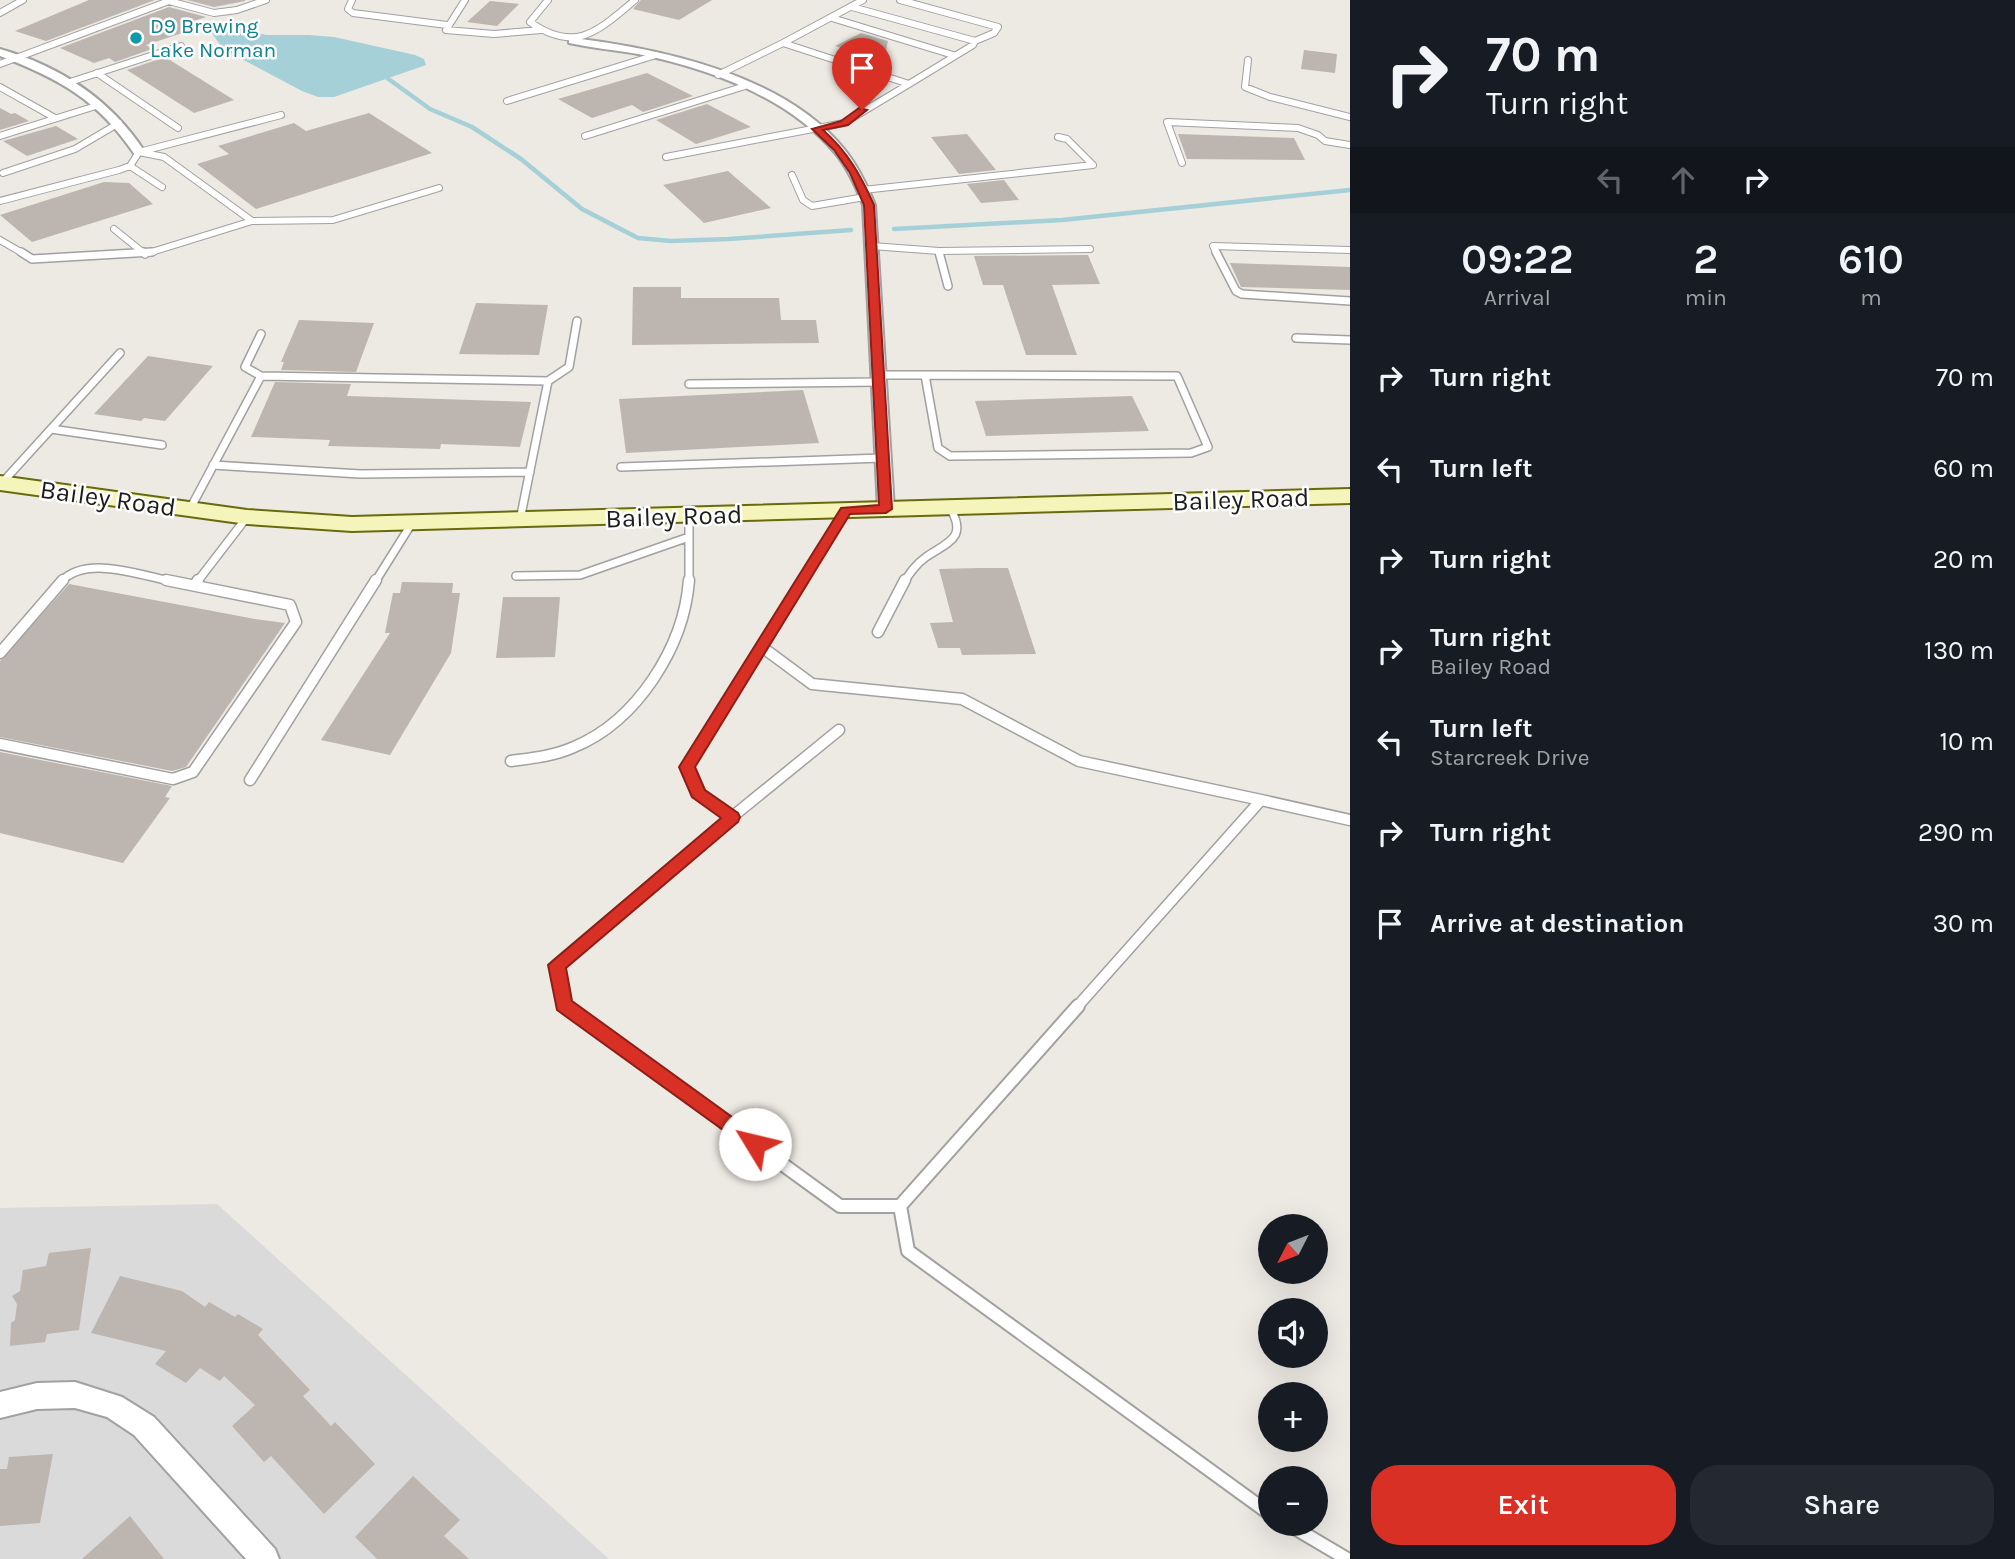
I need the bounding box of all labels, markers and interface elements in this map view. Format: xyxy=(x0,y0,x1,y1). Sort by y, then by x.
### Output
place label: D9 Brewing Lake Norman xyxy=(150,14,276,62)
text: 70 m xyxy=(1486,26,1600,83)
icon: right xyxy=(1371,28,1462,119)
marker: D9 Brewing Lake Norman xyxy=(128,30,144,46)
pin xyxy=(832,38,892,110)
icon: arrive xyxy=(843,49,881,87)
text: Turn right xyxy=(1486,85,1628,122)
icon: left xyxy=(1591,161,1629,199)
icon: ahead xyxy=(1664,161,1702,199)
icon: right xyxy=(1737,161,1775,199)
text: 09:22 xyxy=(1461,234,1574,284)
text: 2 xyxy=(1693,234,1718,284)
text: 610 xyxy=(1838,234,1904,284)
text: Arrival xyxy=(1484,284,1551,311)
text: min xyxy=(1685,284,1727,311)
text: m xyxy=(1860,284,1882,311)
icon: right xyxy=(1371,359,1409,397)
text: Turn right xyxy=(1430,362,1551,393)
text: 70 m xyxy=(1936,362,1994,393)
icon: left xyxy=(1371,450,1409,488)
text: Turn left xyxy=(1430,453,1532,484)
text: 60 m xyxy=(1933,453,1994,484)
street label: Bailey Road xyxy=(38,474,178,523)
street label: Bailey Road xyxy=(1172,482,1310,517)
street label: Bailey Road xyxy=(605,499,743,534)
icon: right xyxy=(1371,541,1409,579)
text: Turn right xyxy=(1430,544,1551,575)
text: 20 m xyxy=(1933,544,1994,575)
text: Turn right xyxy=(1430,622,1551,653)
icon: right xyxy=(1371,632,1409,670)
text: 130 m xyxy=(1924,635,1994,666)
text: Bailey Road xyxy=(1430,653,1551,680)
text: Turn left xyxy=(1430,713,1532,744)
icon: left xyxy=(1371,723,1409,761)
text: 10 m xyxy=(1939,726,1994,757)
text: Starcreek Drive xyxy=(1430,744,1589,771)
icon: right xyxy=(1371,814,1409,852)
text: Turn right xyxy=(1430,817,1551,848)
text: 290 m xyxy=(1918,817,1994,848)
icon: arrive xyxy=(1371,905,1409,943)
text: Arrive at destination xyxy=(1430,908,1684,939)
text: 30 m xyxy=(1933,908,1994,939)
position arrow xyxy=(718,1107,792,1181)
north arrow xyxy=(1258,1214,1328,1284)
map controls xyxy=(1258,1214,1328,1536)
button: sound xyxy=(1258,1298,1328,1368)
button: + xyxy=(1258,1382,1328,1452)
button: Exit xyxy=(1371,1465,1676,1545)
button: Share xyxy=(1690,1465,1994,1545)
button: − xyxy=(1258,1466,1328,1536)

